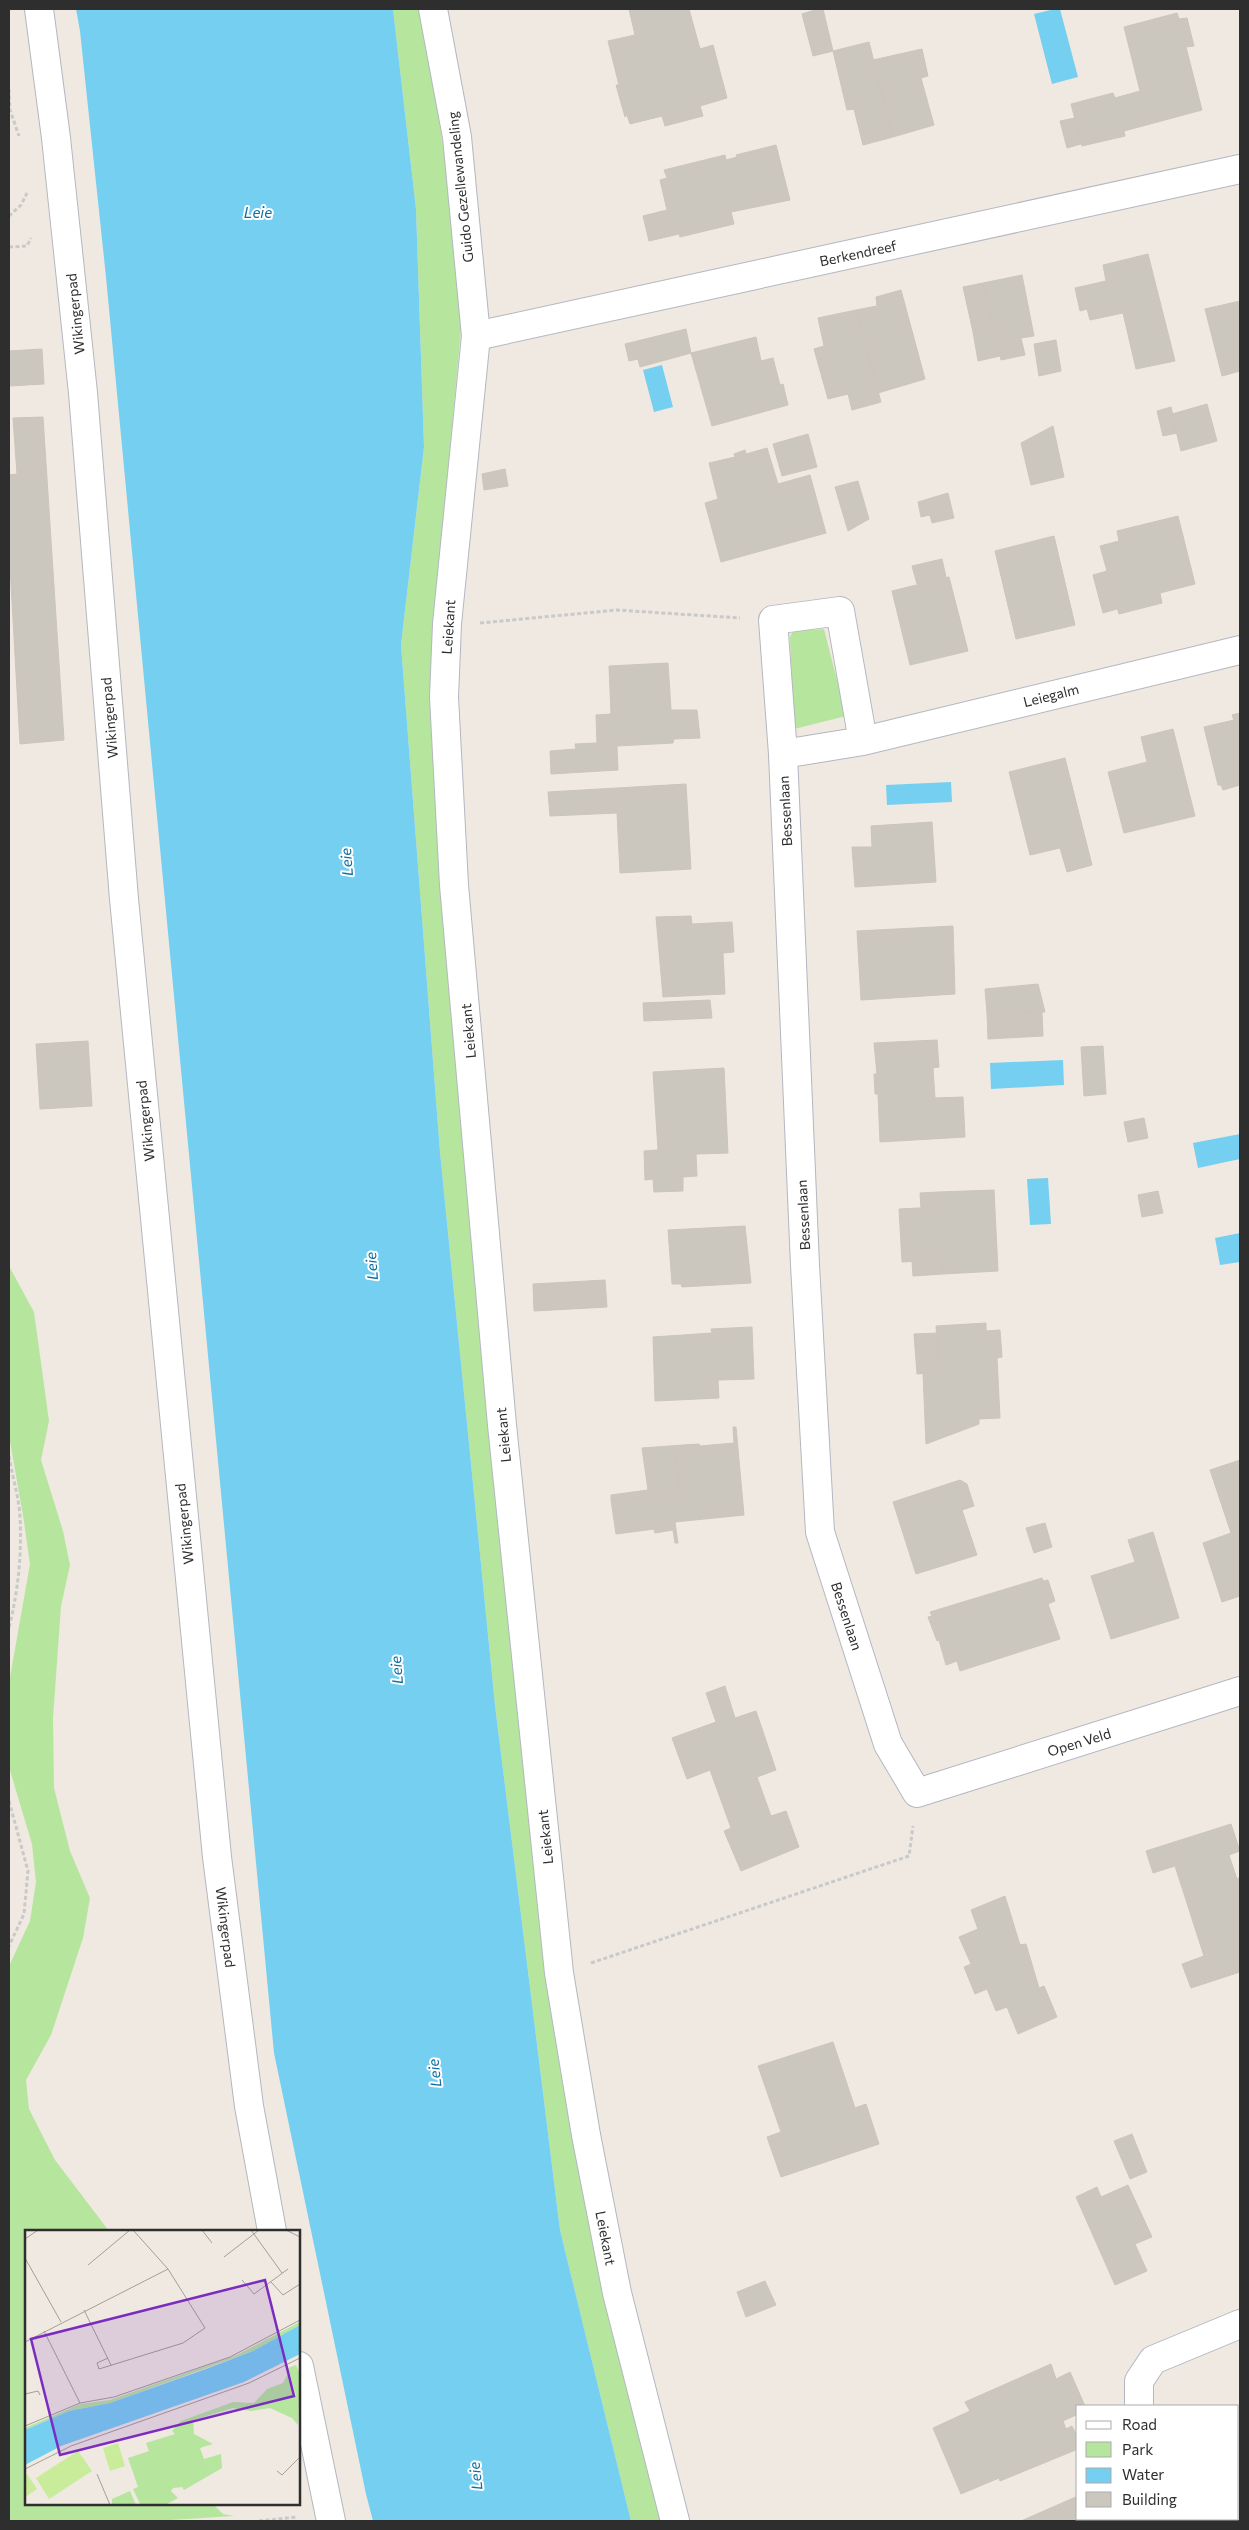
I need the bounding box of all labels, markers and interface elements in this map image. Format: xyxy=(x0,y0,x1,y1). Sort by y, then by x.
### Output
street label: Guido Gezellewandeling xyxy=(444,110,476,263)
water label: Leie xyxy=(244,203,272,221)
street label: Berkendreef xyxy=(818,236,899,269)
street label: Wikingerpad xyxy=(62,273,88,355)
street label: Leiekant xyxy=(438,599,458,655)
street label: Wikingerpad xyxy=(97,677,121,759)
street label: Leiegalm xyxy=(1021,680,1081,710)
street label: Bessenlaan xyxy=(775,775,795,847)
water label: Leie xyxy=(336,847,356,877)
street label: Leiekant xyxy=(457,1003,479,1059)
street label: Wikingerpad xyxy=(132,1080,158,1162)
street label: Bessenlaan xyxy=(793,1179,813,1251)
water label: Leie xyxy=(361,1251,381,1281)
street label: Leiekant xyxy=(492,1407,514,1463)
street label: Wikingerpad xyxy=(171,1483,197,1565)
street label: Bessenlaan xyxy=(828,1580,866,1652)
water label: Leie xyxy=(386,1655,406,1685)
street label: Open Veld xyxy=(1045,1724,1113,1760)
street label: Leiekant xyxy=(534,1808,556,1865)
street label: Wikingerpad xyxy=(213,1886,239,1968)
water label: Leie xyxy=(424,2058,444,2088)
street label: Leiekant xyxy=(592,2209,620,2267)
inset map xyxy=(25,2230,300,2505)
legend xyxy=(1076,2405,1239,2520)
text: Road xyxy=(1122,2415,1157,2433)
text: Park xyxy=(1122,2440,1153,2458)
water label: Leie xyxy=(465,2461,485,2491)
text: Water xyxy=(1122,2465,1164,2483)
text: Building xyxy=(1122,2490,1177,2508)

